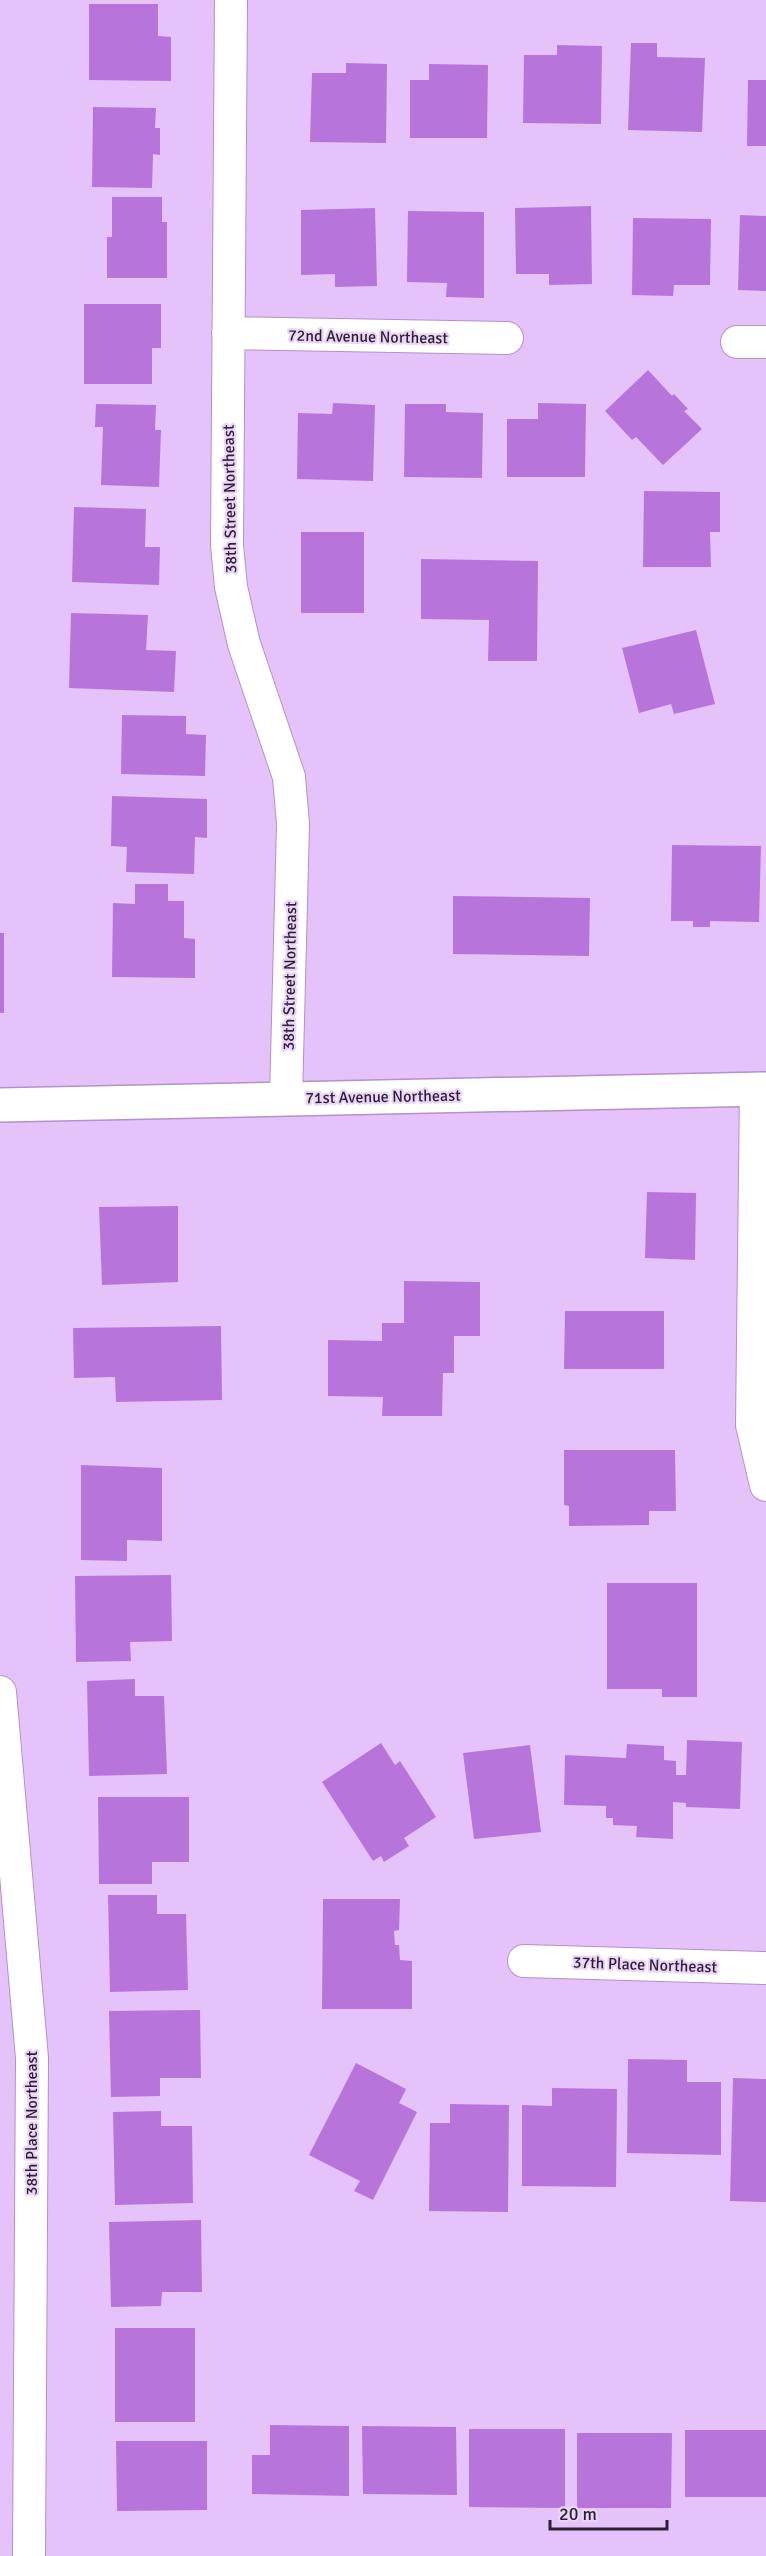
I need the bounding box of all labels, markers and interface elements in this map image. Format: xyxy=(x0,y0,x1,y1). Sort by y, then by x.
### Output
street label: 72nd Avenue Northeast xyxy=(288,326,449,348)
street label: 38th Street Northeast xyxy=(219,424,241,574)
street label: 38th Street Northeast xyxy=(279,901,301,1051)
street label: 71st Avenue Northeast xyxy=(305,1086,461,1108)
street label: 37th Place Northeast xyxy=(572,1952,718,1978)
street label: 38th Place Northeast xyxy=(22,2050,42,2195)
scale bar xyxy=(550,2493,667,2531)
text: 20 m xyxy=(559,2503,597,2525)

